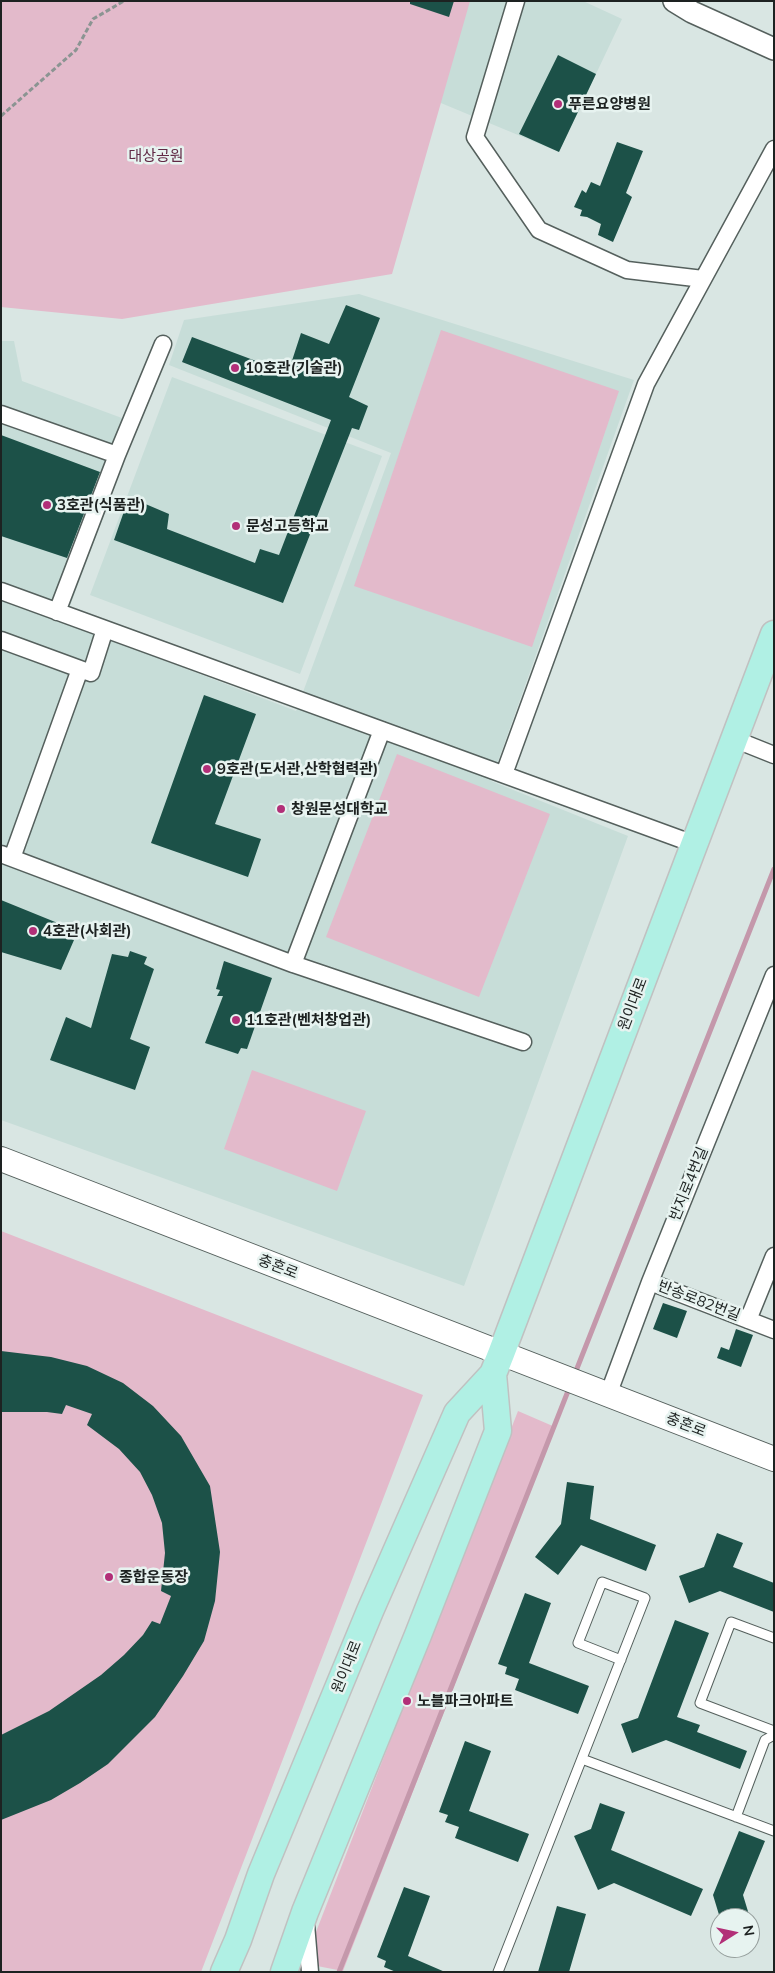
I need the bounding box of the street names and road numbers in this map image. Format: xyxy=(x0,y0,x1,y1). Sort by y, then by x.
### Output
street label: 원이대로 xyxy=(615,975,651,1033)
street label: 반지로4번길 xyxy=(666,1144,712,1224)
street label: 충혼로 xyxy=(255,1251,301,1283)
street label: 반송로82번길 xyxy=(655,1277,743,1325)
street label: 충혼로 xyxy=(663,1409,709,1441)
street label: 원이대로 xyxy=(328,1638,366,1696)

